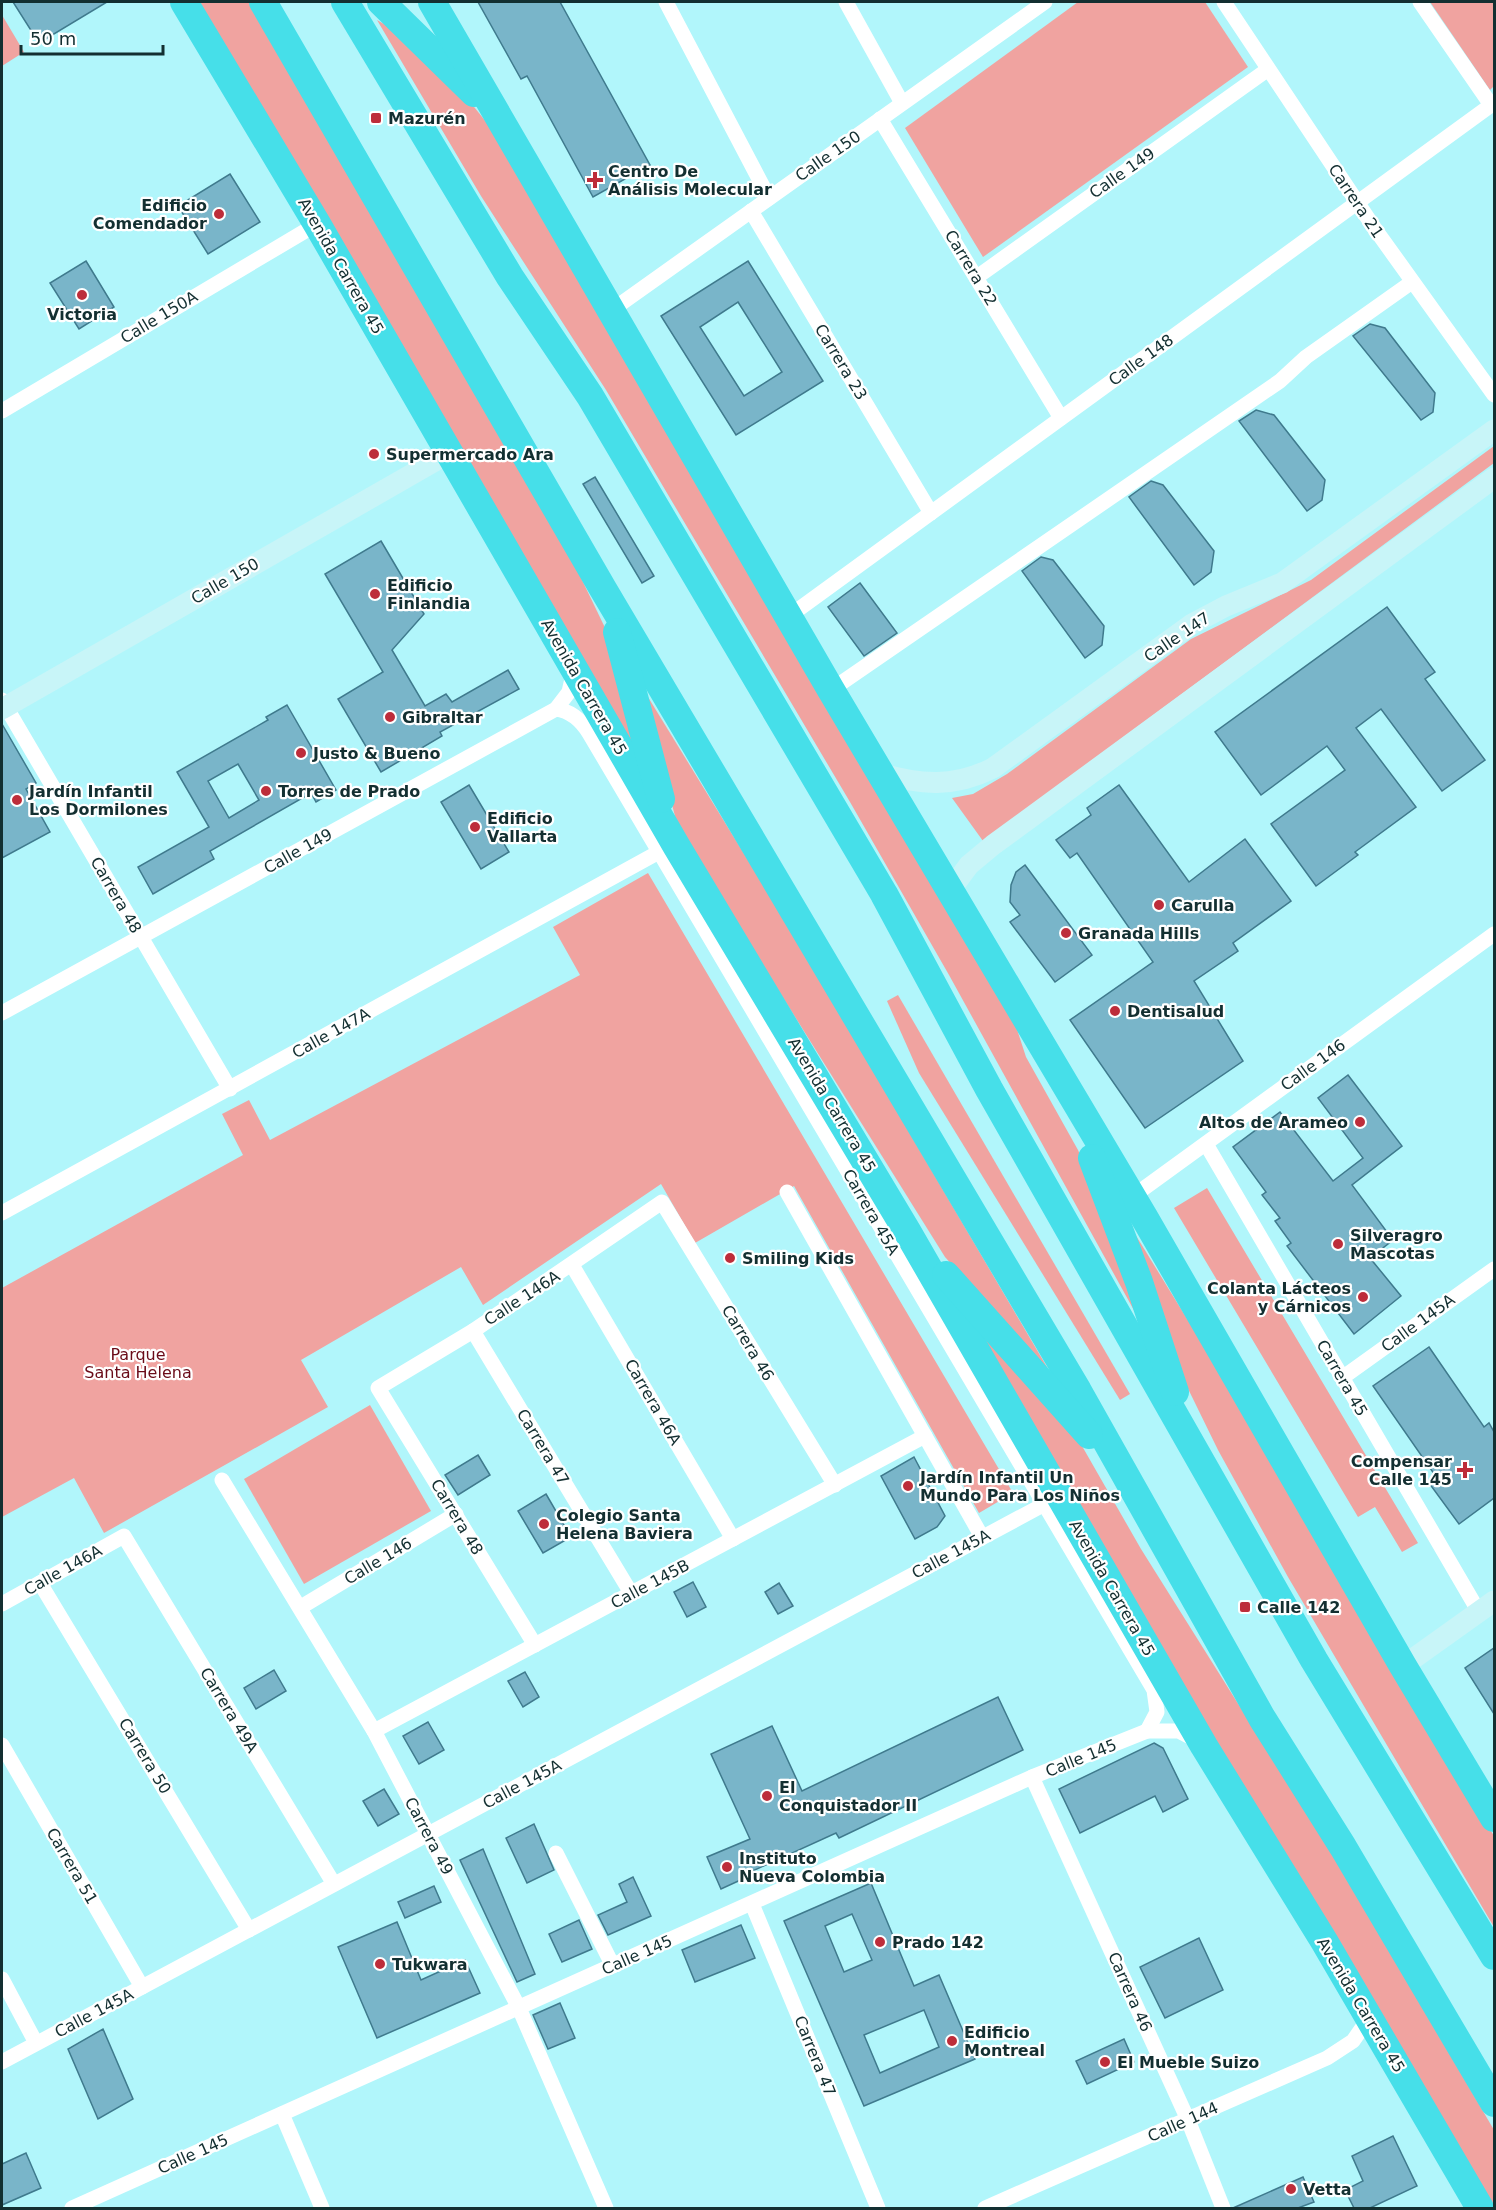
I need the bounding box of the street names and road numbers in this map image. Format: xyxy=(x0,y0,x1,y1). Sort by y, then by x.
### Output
street label: Calle 150 xyxy=(792,127,864,185)
street label: Calle 149 xyxy=(1086,144,1158,202)
street label: Carrera 21 xyxy=(1324,160,1388,242)
street label: Avenida Carrera 45 xyxy=(294,195,388,337)
street label: Carrera 22 xyxy=(941,227,1001,309)
street label: Calle 150A xyxy=(117,287,201,347)
street label: Carrera 23 xyxy=(811,321,871,403)
street label: Calle 148 xyxy=(1105,330,1177,390)
street label: Calle 150 xyxy=(188,554,262,608)
street label: Calle 147 xyxy=(1140,608,1214,666)
street label: Avenida Carrera 45 xyxy=(537,616,631,758)
street label: Calle 149 xyxy=(260,824,336,878)
street label: Carrera 48 xyxy=(86,853,146,937)
street label: Calle 147A xyxy=(289,1004,373,1062)
street label: Avenida Carrera 45 xyxy=(784,1034,880,1176)
street label: Calle 146 xyxy=(1277,1035,1349,1095)
street label: Carrera 45A xyxy=(839,1166,903,1258)
street label: Calle 146A xyxy=(481,1267,563,1329)
street label: Calle 145A xyxy=(1378,1290,1459,1356)
street label: Carrera 46 xyxy=(718,1302,778,1384)
street label: Carrera 45 xyxy=(1312,1336,1372,1420)
street label: Carrera 46A xyxy=(621,1356,685,1448)
street label: Carrera 47 xyxy=(513,1406,573,1488)
street label: Carrera 48 xyxy=(427,1476,487,1558)
street label: Avenida Carrera 45 xyxy=(1065,1517,1159,1659)
street label: Calle 145A xyxy=(908,1525,994,1583)
street label: Calle 146 xyxy=(341,1533,415,1589)
street label: Calle 146A xyxy=(21,1541,105,1599)
street label: Calle 145B xyxy=(607,1555,693,1613)
street label: Carrera 49A xyxy=(196,1664,262,1756)
street label: Carrera 50 xyxy=(115,1715,175,1797)
street label: Calle 145 xyxy=(1043,1735,1119,1781)
street label: Calle 145A xyxy=(479,1755,565,1813)
street label: Carrera 49 xyxy=(401,1794,457,1878)
street label: Carrera 51 xyxy=(42,1824,102,1908)
street label: Calle 145 xyxy=(599,1931,675,1979)
street label: Avenida Carrera 45 xyxy=(1313,1934,1409,2076)
street label: Carrera 46 xyxy=(1104,1949,1156,2035)
street label: Calle 145A xyxy=(51,1984,137,2042)
street label: Carrera 47 xyxy=(790,2013,840,2099)
street label: Calle 144 xyxy=(1145,2098,1221,2146)
street label: Calle 145 xyxy=(155,2130,231,2178)

